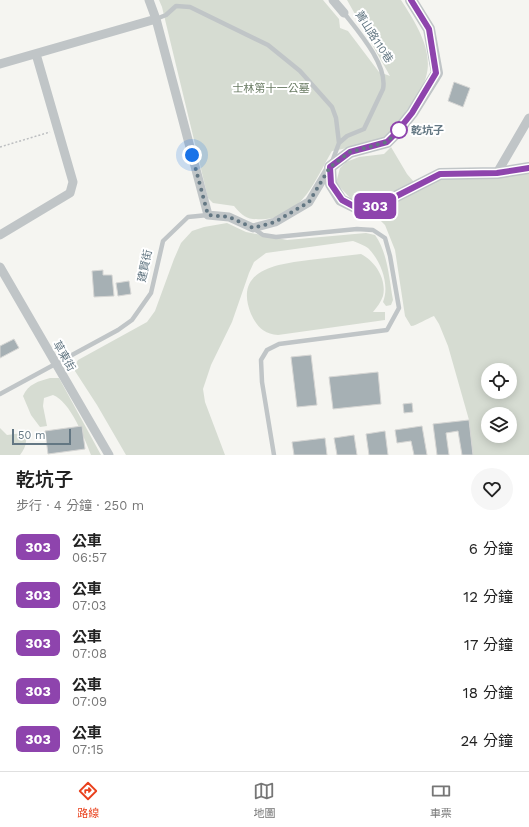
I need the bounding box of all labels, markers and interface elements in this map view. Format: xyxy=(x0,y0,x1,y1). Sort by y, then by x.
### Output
street label: 菁山路110巷 xyxy=(352,9,396,65)
park label: 士林第十一公墓 xyxy=(233,82,310,95)
marker: 乾坑子 xyxy=(390,121,408,139)
place label: 乾坑子 xyxy=(411,124,444,137)
your location xyxy=(182,145,202,165)
line badge: 303 xyxy=(352,193,398,219)
text: 303 xyxy=(362,198,388,214)
street label: 建賢街 xyxy=(135,249,155,283)
street label: 草東街 xyxy=(50,338,78,374)
map controls xyxy=(481,363,517,443)
button: locate xyxy=(481,363,517,399)
button: layers xyxy=(481,407,517,443)
scale bar xyxy=(12,427,71,446)
text: 50 m xyxy=(18,429,45,442)
text: 乾坑子 xyxy=(16,468,73,491)
button: heart xyxy=(471,468,513,510)
text: 步行 · 4 分鐘 · 250 m xyxy=(16,498,144,513)
text: 公車 xyxy=(72,532,102,550)
text: 303 xyxy=(25,539,51,555)
text: 6 分鐘 xyxy=(469,540,513,558)
text: 06:57 xyxy=(72,550,107,565)
text: 公車 xyxy=(72,580,102,598)
text: 303 xyxy=(25,587,51,603)
text: 12 分鐘 xyxy=(463,588,513,606)
text: 07:03 xyxy=(72,598,106,613)
text: 公車 xyxy=(72,628,102,646)
text: 303 xyxy=(25,635,51,651)
text: 17 分鐘 xyxy=(464,636,513,654)
text: 07:08 xyxy=(72,646,107,661)
text: 公車 xyxy=(72,676,102,694)
text: 303 xyxy=(25,683,51,699)
text: 18 分鐘 xyxy=(463,684,513,702)
text: 07:09 xyxy=(72,694,107,709)
text: 公車 xyxy=(72,724,102,742)
text: 303 xyxy=(25,731,51,747)
text: 24 分鐘 xyxy=(460,732,513,750)
text: 07:15 xyxy=(72,742,104,757)
tab: 路線 xyxy=(77,780,99,820)
tab: 地圖 xyxy=(253,780,275,820)
tab: 車票 xyxy=(430,780,452,820)

